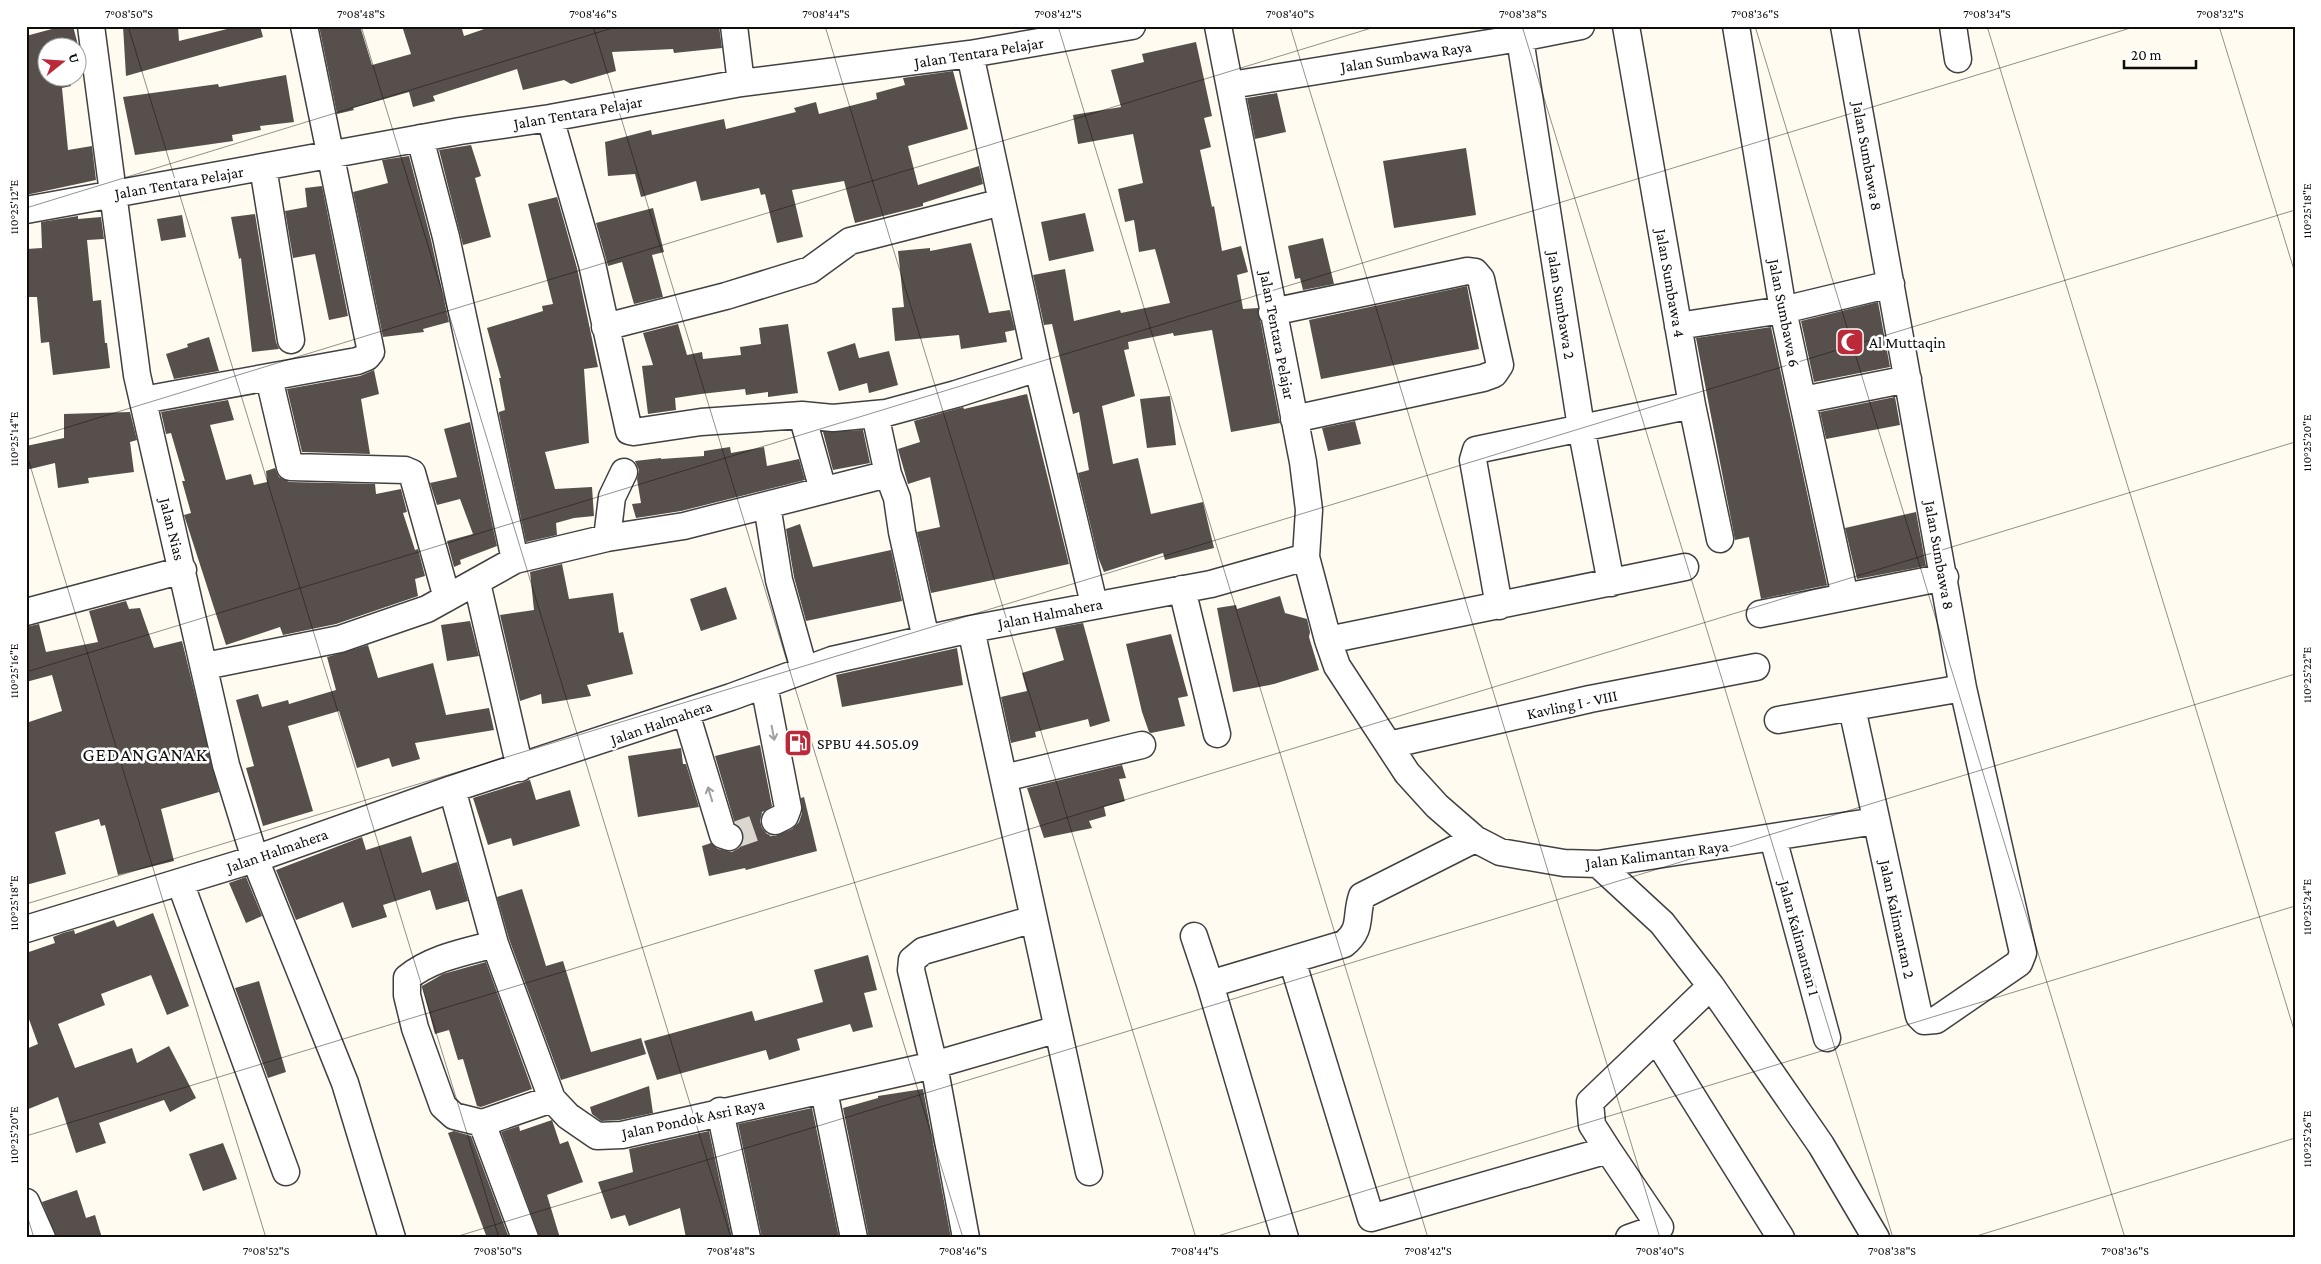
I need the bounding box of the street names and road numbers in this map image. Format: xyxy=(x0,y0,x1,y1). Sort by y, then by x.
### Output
street label: Jalan Tentara Pelajar xyxy=(911,34,1045,72)
street label: Jalan Sumbawa Raya xyxy=(1337,38,1474,77)
street label: Jalan Tentara Pelajar xyxy=(510,93,644,134)
street label: Jalan Sumbawa 8 xyxy=(1848,98,1885,212)
street label: Jalan Tentara Pelajar xyxy=(111,163,245,204)
street label: Jalan Sumbawa 4 xyxy=(1651,225,1688,339)
street label: Jalan Sumbawa 2 xyxy=(1543,248,1579,361)
street label: Jalan Sumbawa 6 xyxy=(1764,256,1803,369)
street label: Jalan Tentara Pelajar xyxy=(1255,267,1298,401)
street label: Jalan Nias xyxy=(155,494,188,562)
street label: Jalan Sumbawa 8 xyxy=(1920,497,1957,611)
street label: Jalan Halmahera xyxy=(994,595,1105,633)
street label: Kavling I - VIII xyxy=(1525,687,1619,723)
street label: Jalan Halmahera xyxy=(606,697,715,749)
street label: Jalan Halmahera xyxy=(222,825,331,877)
street label: Jalan Kalimantan Raya xyxy=(1583,837,1730,873)
street label: Jalan Kalimantan 2 xyxy=(1875,856,1918,981)
street label: Jalan Kalimantan 1 xyxy=(1774,877,1823,998)
street label: Jalan Pondok Asri Raya xyxy=(618,1095,767,1143)

